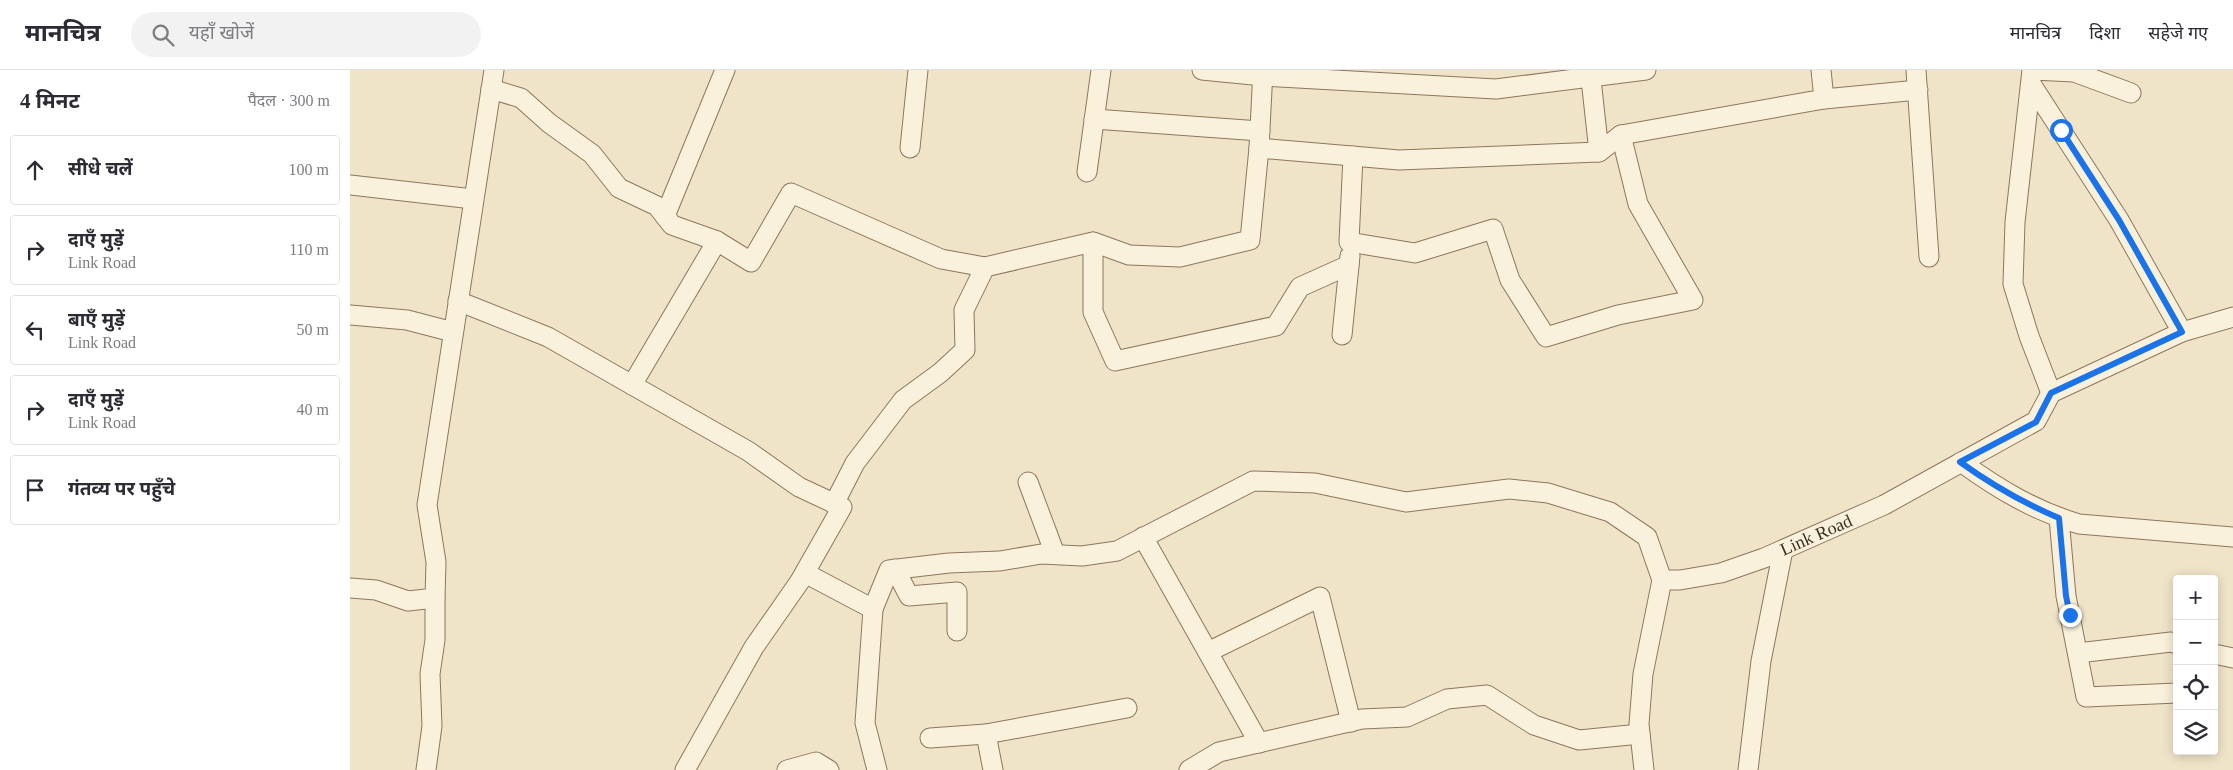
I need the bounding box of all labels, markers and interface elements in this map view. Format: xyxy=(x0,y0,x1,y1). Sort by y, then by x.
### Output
search box xyxy=(131,12,481,57)
text: मानचित्र xyxy=(25,20,101,46)
icon: search xyxy=(149,21,177,49)
text: यहाँ खोजें xyxy=(189,22,254,43)
text: मानचित्र xyxy=(2010,23,2061,43)
text: दिशा xyxy=(2089,23,2120,43)
text: सहेजे गए xyxy=(2148,23,2208,43)
text: 4 मिनट xyxy=(20,89,80,113)
text: पैदल · 300 m xyxy=(248,92,330,109)
route start xyxy=(2050,119,2073,142)
icon: ahead xyxy=(21,156,49,184)
text: सीधे चलें xyxy=(68,158,133,179)
text: 100 m xyxy=(289,161,329,178)
text: दाएँ मुड़ें xyxy=(68,229,124,250)
icon: right xyxy=(21,236,49,264)
text: 110 m xyxy=(289,241,329,258)
text: Link Road xyxy=(68,254,136,271)
text: बाएँ मुड़ें xyxy=(68,309,125,330)
icon: left xyxy=(21,316,49,344)
text: 50 m xyxy=(297,321,329,338)
text: Link Road xyxy=(68,334,136,351)
text: दाएँ मुड़ें xyxy=(68,389,124,410)
icon: right xyxy=(21,396,49,424)
text: 40 m xyxy=(297,401,329,418)
text: Link Road xyxy=(68,414,136,431)
icon: arrive xyxy=(21,476,49,504)
text: गंतव्य पर पहुँचे xyxy=(68,478,175,499)
street label: Link Road xyxy=(1777,510,1855,560)
map controls xyxy=(2173,575,2218,755)
button: + xyxy=(2173,575,2218,620)
route end xyxy=(2059,604,2082,627)
button: − xyxy=(2173,620,2218,665)
button: locate xyxy=(2173,665,2218,710)
button: layers xyxy=(2173,710,2218,755)

